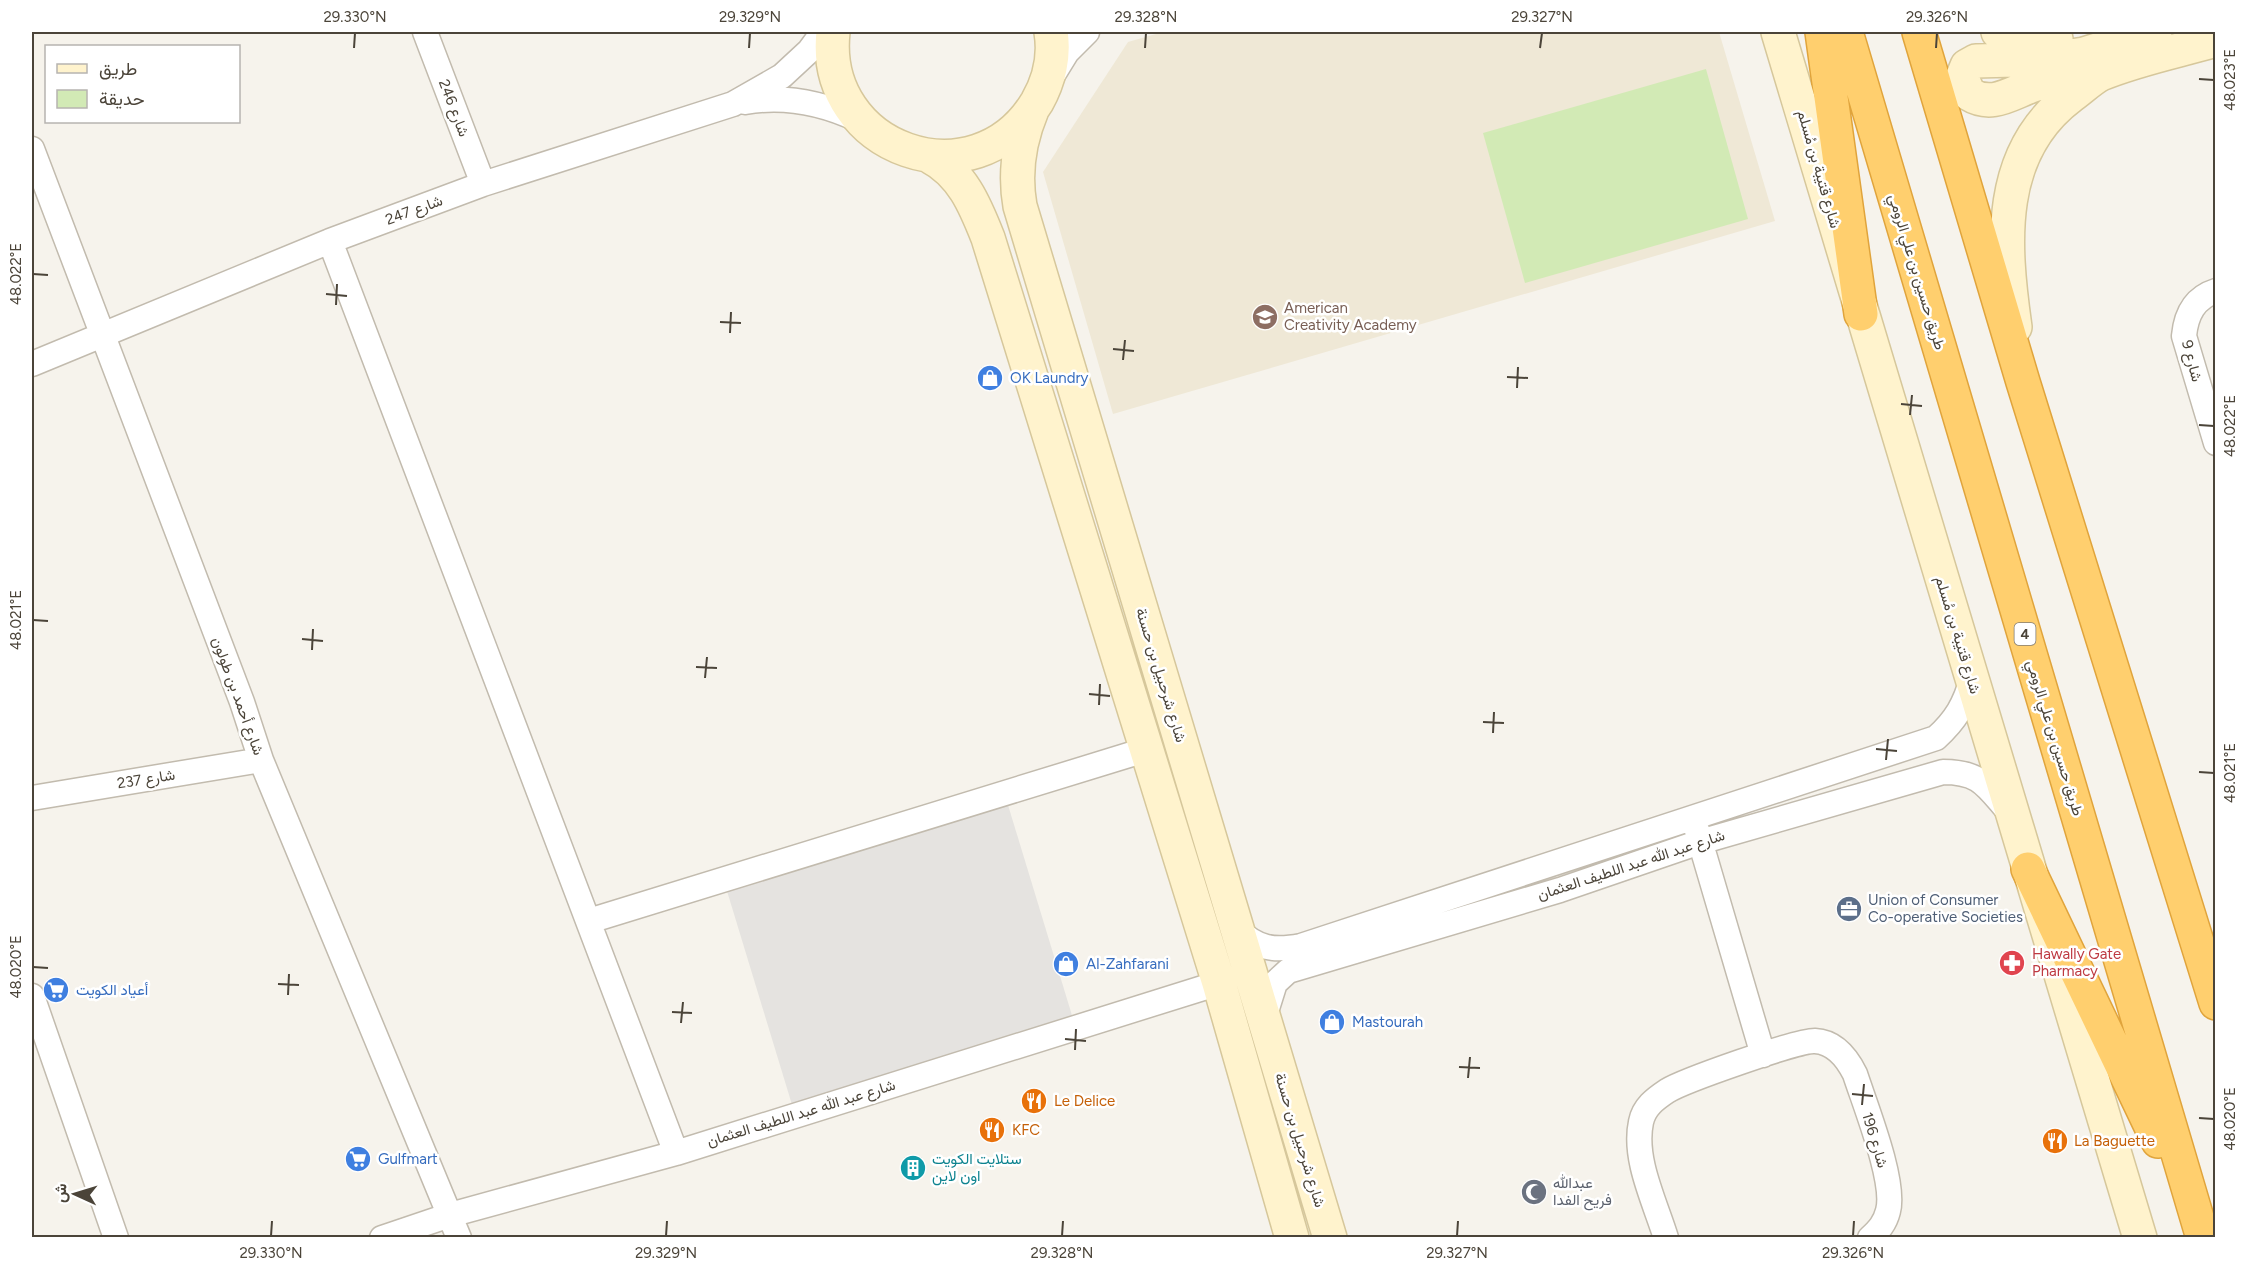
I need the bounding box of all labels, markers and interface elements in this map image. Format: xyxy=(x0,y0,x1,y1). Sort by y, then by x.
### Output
text: 29.330°N xyxy=(323,8,387,26)
text: 29.329°N xyxy=(719,8,781,26)
text: 29.328°N xyxy=(1115,8,1177,26)
text: 29.327°N xyxy=(1511,8,1573,26)
text: 29.326°N xyxy=(1906,8,1968,26)
legend xyxy=(45,45,240,123)
text: 48.023°E xyxy=(2221,49,2239,111)
text: طريق xyxy=(99,58,137,80)
street label: شارع 246 xyxy=(433,77,473,140)
text: حديقة xyxy=(99,88,145,110)
street label: شارع قتيبة بن مُسلم xyxy=(1792,108,1845,231)
street label: شارع 247 xyxy=(383,191,446,231)
street label: طريق حسين بن علي الرومي xyxy=(1881,192,1949,353)
text: 48.022°E xyxy=(7,243,25,305)
place label: American Creativity Academy xyxy=(1284,299,1417,334)
school or university icon: American Creativity Academy xyxy=(1250,302,1280,332)
street label: شارع 9 xyxy=(2176,338,2206,384)
shop icon: OK Laundry xyxy=(975,363,1005,393)
place label: OK Laundry xyxy=(1010,369,1089,387)
text: 48.022°E xyxy=(2221,395,2239,457)
street label: شارع قتيبة بن مُسلم xyxy=(1930,574,1985,697)
text: 48.021°E xyxy=(7,590,25,650)
street label: شارع شرحبيل بن حسنة xyxy=(1130,606,1190,745)
road number: 4 xyxy=(2014,623,2036,645)
street label: شارع أحمد بن طولون xyxy=(206,635,268,758)
street label: طريق حسين بن علي الرومي xyxy=(2019,658,2087,819)
text: 48.021°E xyxy=(2221,743,2239,803)
street label: شارع 237 xyxy=(116,766,177,794)
street label: شارع عبد الله عبد اللطيف العثمان xyxy=(1535,826,1728,906)
place label: Union of Consumer Co-operative Societies xyxy=(1868,891,2023,926)
office icon: Union of Consumer Co-operative Societies xyxy=(1834,894,1864,924)
text: 48.020°E xyxy=(7,935,25,999)
place label: Hawally Gate Pharmacy xyxy=(2032,945,2121,980)
pharmacy icon: Hawally Gate Pharmacy xyxy=(1997,948,2027,978)
shop icon: Al-Zahfarani xyxy=(1051,949,1081,979)
place label: Al-Zahfarani xyxy=(1086,955,1169,973)
supermarket icon: أعياد الكويت xyxy=(41,975,71,1005)
place label: أعياد الكويت xyxy=(76,981,149,999)
shop icon: Mastourah xyxy=(1317,1007,1347,1037)
place label: Mastourah xyxy=(1352,1013,1423,1031)
street label: شارع شرحبيل بن حسنة xyxy=(1269,1071,1329,1210)
street label: شارع عبد الله عبد اللطيف العثمان xyxy=(705,1076,898,1152)
restaurant icon: Le Delice xyxy=(1019,1086,1049,1116)
text: 48.020°E xyxy=(2221,1087,2239,1151)
place label: Le Delice xyxy=(1054,1092,1115,1110)
street label: شارع 196 xyxy=(1856,1110,1892,1171)
restaurant icon: KFC xyxy=(977,1115,1007,1145)
place label: KFC xyxy=(1012,1121,1040,1139)
restaurant icon: La Baguette xyxy=(2040,1126,2070,1156)
place label: La Baguette xyxy=(2074,1132,2155,1150)
supermarket icon: Gulfmart xyxy=(343,1144,373,1174)
place label: Gulfmart xyxy=(378,1150,438,1168)
place label: ستلايت الكويت اون لاين xyxy=(932,1150,1022,1186)
building icon: ستلايت الكويت اون لاين xyxy=(898,1153,928,1183)
north arrow xyxy=(45,1164,105,1224)
place label: عبدالله فريح الفدا xyxy=(1553,1174,1612,1211)
mosque icon: عبدالله فريح الفدا xyxy=(1519,1177,1549,1207)
text: ش xyxy=(50,1183,71,1203)
text: 29.330°N xyxy=(239,1244,303,1262)
text: 29.329°N xyxy=(635,1244,697,1262)
text: 29.328°N xyxy=(1031,1244,1093,1262)
text: 29.327°N xyxy=(1426,1244,1488,1262)
text: 29.326°N xyxy=(1822,1244,1884,1262)

